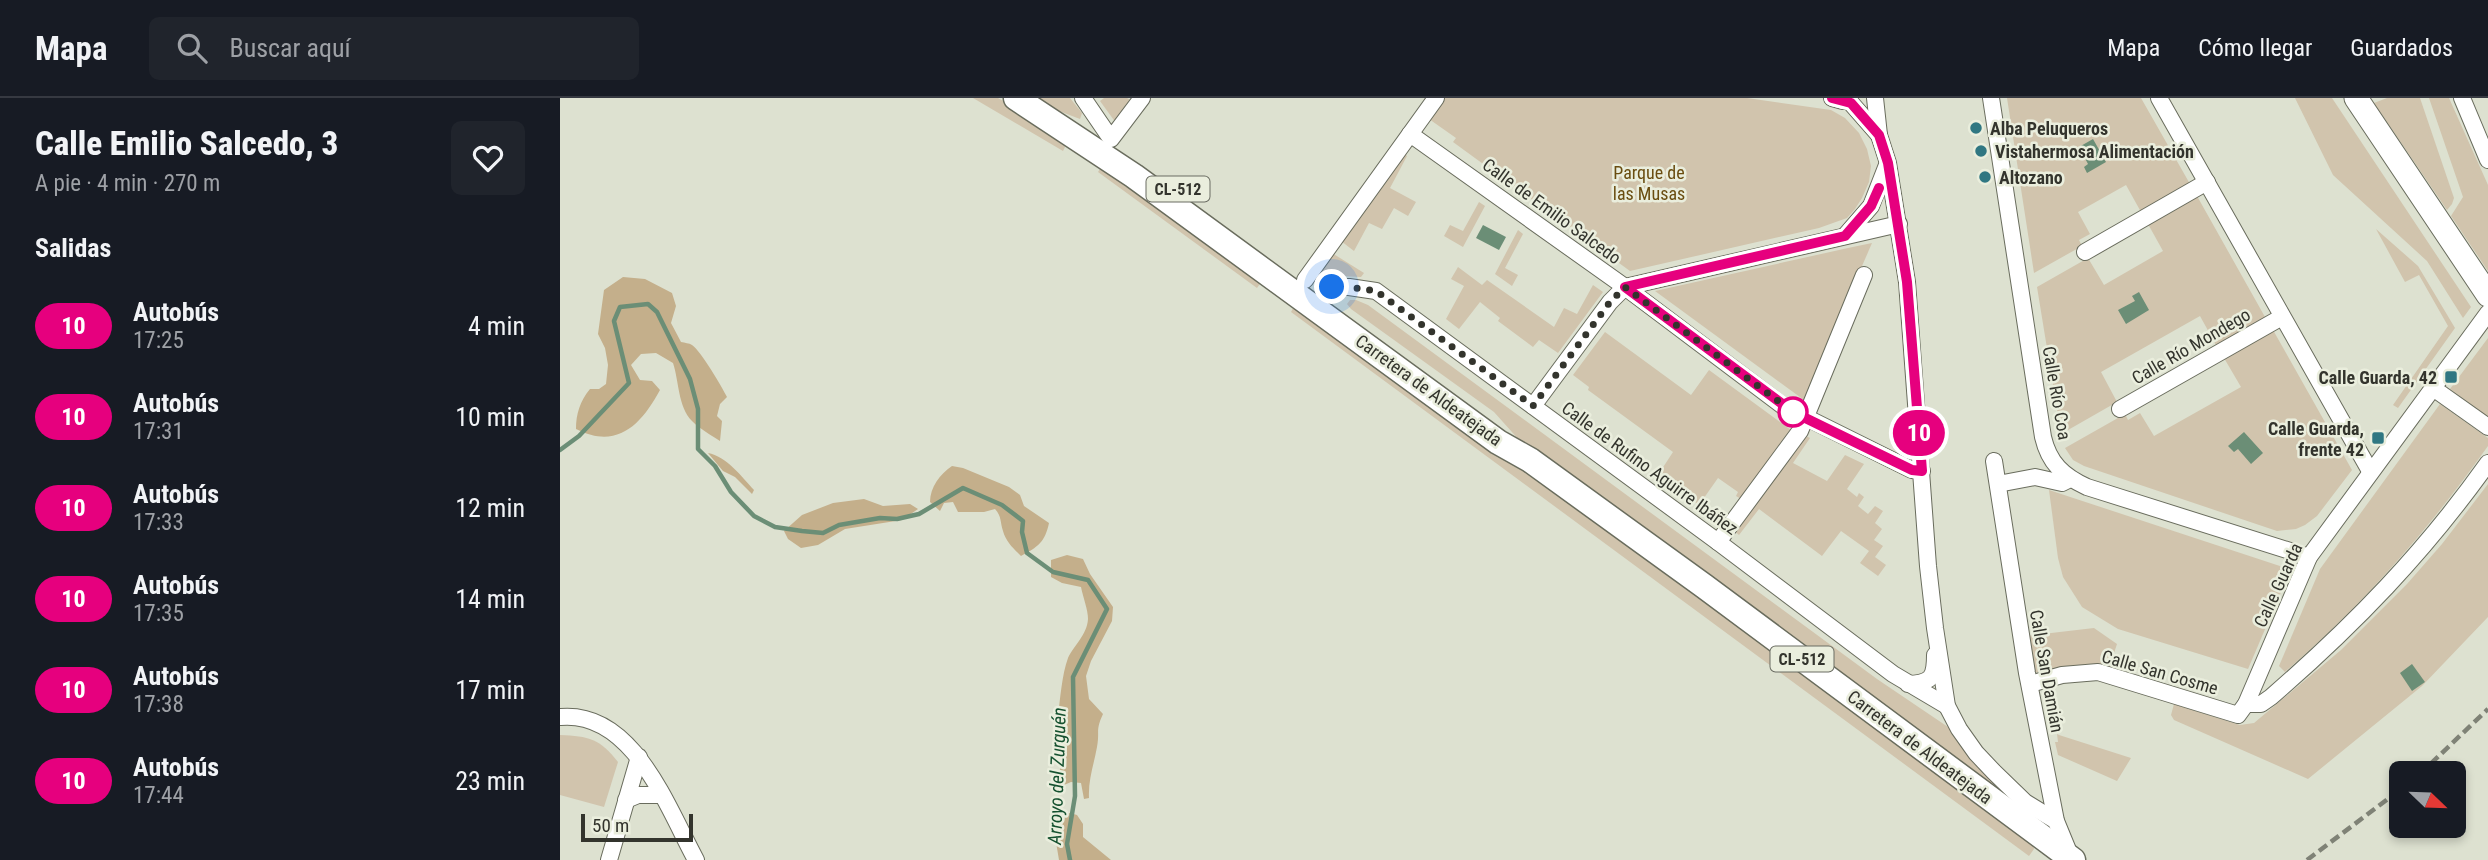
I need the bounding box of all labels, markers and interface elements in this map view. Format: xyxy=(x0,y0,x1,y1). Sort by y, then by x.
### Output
search box xyxy=(149,17,639,80)
text: Mapa xyxy=(35,29,107,68)
icon: search xyxy=(173,29,211,67)
text: Buscar aquí xyxy=(229,33,351,63)
text: Mapa xyxy=(2107,34,2160,62)
text: Cómo llegar xyxy=(2198,34,2312,62)
text: Guardados xyxy=(2350,34,2453,62)
place label: Alba Peluqueros xyxy=(1990,118,2108,139)
marker: Alba Peluqueros xyxy=(1968,120,1984,136)
button: heart xyxy=(451,121,525,195)
text: Calle Emilio Salcedo, 3 xyxy=(35,124,338,163)
place label: Vistahermosa Alimentación xyxy=(1995,141,2194,162)
marker: Vistahermosa Alimentación xyxy=(1973,143,1989,159)
street label: Calle de Emilio Salcedo xyxy=(1479,154,1625,268)
park label: Parque de las Musas xyxy=(1613,162,1685,204)
place label: Altozano xyxy=(1999,167,2063,188)
marker: Altozano xyxy=(1977,169,1993,185)
text: A pie · 4 min · 270 m xyxy=(35,170,220,197)
road number: CL-512 xyxy=(1146,176,1210,202)
text: Salidas xyxy=(35,233,111,263)
your location xyxy=(1314,269,1349,304)
text: Autobús xyxy=(133,297,219,327)
street label: Calle Río Mondego xyxy=(2128,304,2254,388)
text: 4 min xyxy=(468,311,525,341)
text: 10 xyxy=(61,312,86,340)
text: 17:25 xyxy=(133,327,184,354)
street label: Carretera de Aldeatejada xyxy=(1352,330,1506,450)
street label: Calle Río Coa xyxy=(2038,345,2076,441)
place label: Calle Guarda, 42 xyxy=(2319,367,2437,388)
marker: Calle Guarda, 42 xyxy=(2443,369,2459,385)
text: Autobús xyxy=(133,388,219,418)
street label: Calle de Rufino Aguirre Ibáñez xyxy=(1558,397,1742,539)
unlabelled marker xyxy=(1778,397,1808,427)
text: 10 min xyxy=(455,402,525,432)
text: 10 xyxy=(61,403,86,431)
line badge: 10 xyxy=(1888,410,1950,456)
text: 17:31 xyxy=(133,418,184,445)
place label: Calle Guarda, frente 42 xyxy=(2268,418,2364,460)
text: 10 xyxy=(1907,419,1931,447)
marker: Calle Guarda, frente 42 xyxy=(2370,430,2386,446)
text: Autobús xyxy=(133,479,219,509)
text: 12 min xyxy=(455,493,525,523)
text: 10 xyxy=(61,494,86,522)
text: 17:33 xyxy=(133,509,184,536)
street label: Calle Guarda xyxy=(2249,540,2307,630)
text: Autobús xyxy=(133,570,219,600)
text: 14 min xyxy=(455,584,525,614)
text: 10 xyxy=(61,585,86,613)
text: 17:35 xyxy=(133,600,184,627)
street label: Calle San Damián xyxy=(2026,608,2068,734)
street label: Calle San Cosme xyxy=(2099,645,2221,699)
road number: CL-512 xyxy=(1770,646,1834,672)
text: Autobús xyxy=(133,661,219,691)
text: 17 min xyxy=(455,675,525,705)
text: 10 xyxy=(61,676,86,704)
street label: Carretera de Aldeatejada xyxy=(1844,686,1996,808)
text: 17:38 xyxy=(133,691,184,718)
water label: Arroyo del Zurguén xyxy=(1043,707,1071,846)
text: Autobús xyxy=(133,752,219,782)
north arrow xyxy=(2389,761,2466,838)
map controls xyxy=(2389,761,2466,838)
text: 23 min xyxy=(455,766,525,796)
text: 10 xyxy=(61,767,86,795)
text: 17:44 xyxy=(133,782,184,809)
scale bar xyxy=(581,811,693,843)
text: 50 m xyxy=(592,814,629,837)

